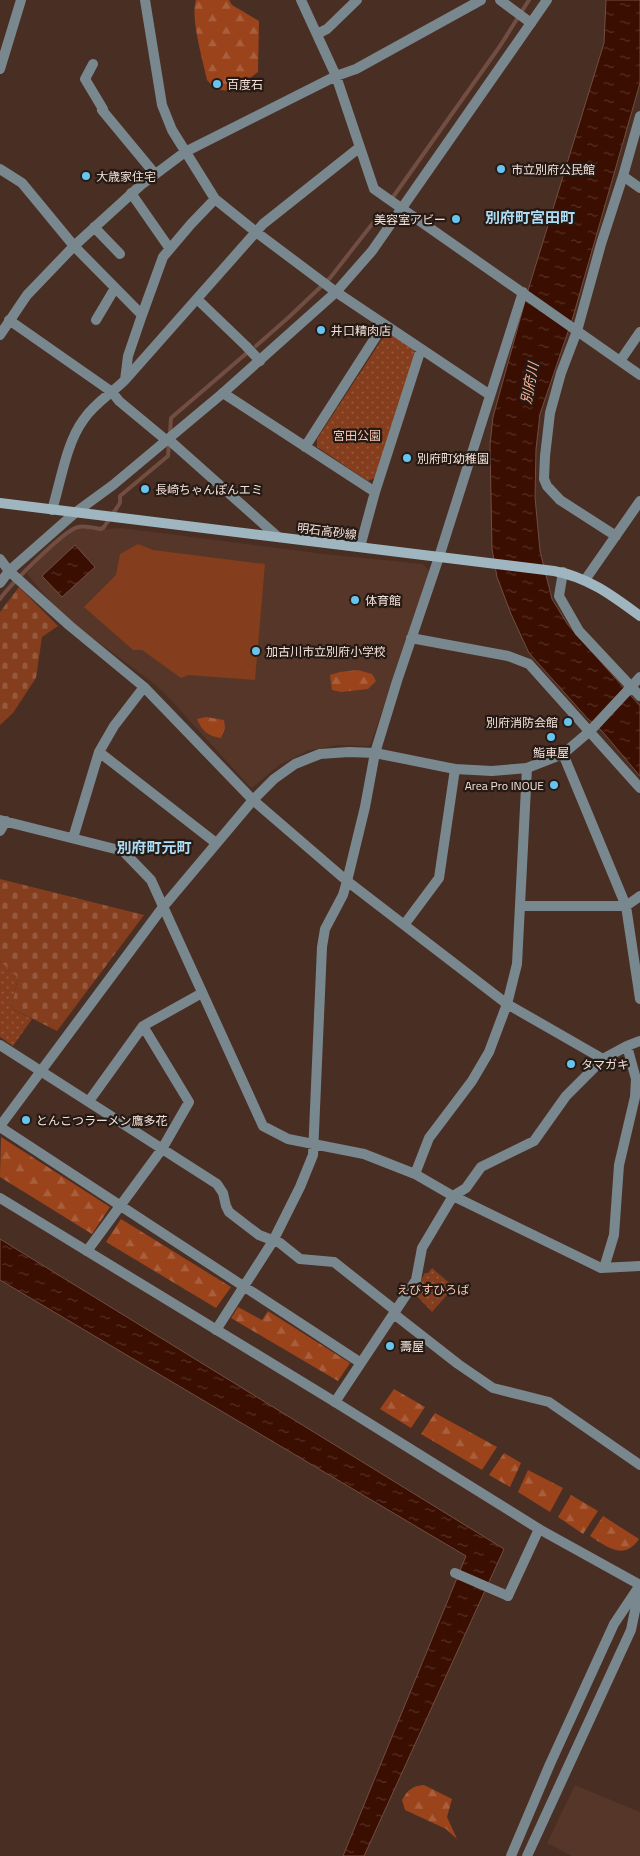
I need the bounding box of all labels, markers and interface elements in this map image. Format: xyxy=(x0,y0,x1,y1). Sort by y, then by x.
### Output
place label: 百度石 xyxy=(227,75,263,94)
marker: 百度石 xyxy=(211,78,223,90)
place label: 市立別府公民館 xyxy=(511,160,595,179)
marker: 市立別府公民館 xyxy=(495,163,507,175)
place label: 大歳家住宅 xyxy=(96,167,156,186)
marker: 大歳家住宅 xyxy=(80,170,92,182)
district label: 別府町宮田町 xyxy=(485,206,575,229)
place label: 美容室アビー xyxy=(374,210,446,229)
marker: 美容室アビー xyxy=(450,213,462,225)
place label: 井口精肉店 xyxy=(331,321,391,340)
marker: 井口精肉店 xyxy=(315,324,327,336)
water label: 別府川 xyxy=(515,358,544,406)
park label: 宮田公園 xyxy=(333,426,381,445)
place label: 別府町幼稚園 xyxy=(417,449,489,468)
marker: 別府町幼稚園 xyxy=(401,452,413,464)
place label: 長崎ちゃんぽんエミ xyxy=(155,480,263,499)
marker: 長崎ちゃんぽんエミ xyxy=(139,483,151,495)
street label: 明石高砂線 xyxy=(296,518,358,544)
place label: 体育館 xyxy=(365,591,401,610)
marker: 体育館 xyxy=(349,594,361,606)
place label: 加古川市立別府小学校 xyxy=(266,642,386,661)
marker: 加古川市立別府小学校 xyxy=(250,645,262,657)
place label: 別府消防会館 xyxy=(486,713,558,732)
marker: 別府消防会館 xyxy=(562,716,574,728)
marker: 鮨車屋 xyxy=(545,731,557,743)
place label: 鮨車屋 xyxy=(533,743,569,762)
place label: Area Pro INOUE xyxy=(465,776,544,795)
marker: Area Pro INOUE xyxy=(548,779,560,791)
district label: 別府町元町 xyxy=(116,836,192,859)
place label: タマガキ xyxy=(581,1055,629,1074)
marker: タマガキ xyxy=(565,1058,577,1070)
place label: とんこつラーメン鷹多花 xyxy=(36,1111,168,1130)
marker: とんこつラーメン鷹多花 xyxy=(20,1114,32,1126)
park label: えびすひろば xyxy=(397,1280,469,1299)
place label: 壽屋 xyxy=(400,1337,424,1356)
marker: 壽屋 xyxy=(384,1340,396,1352)

